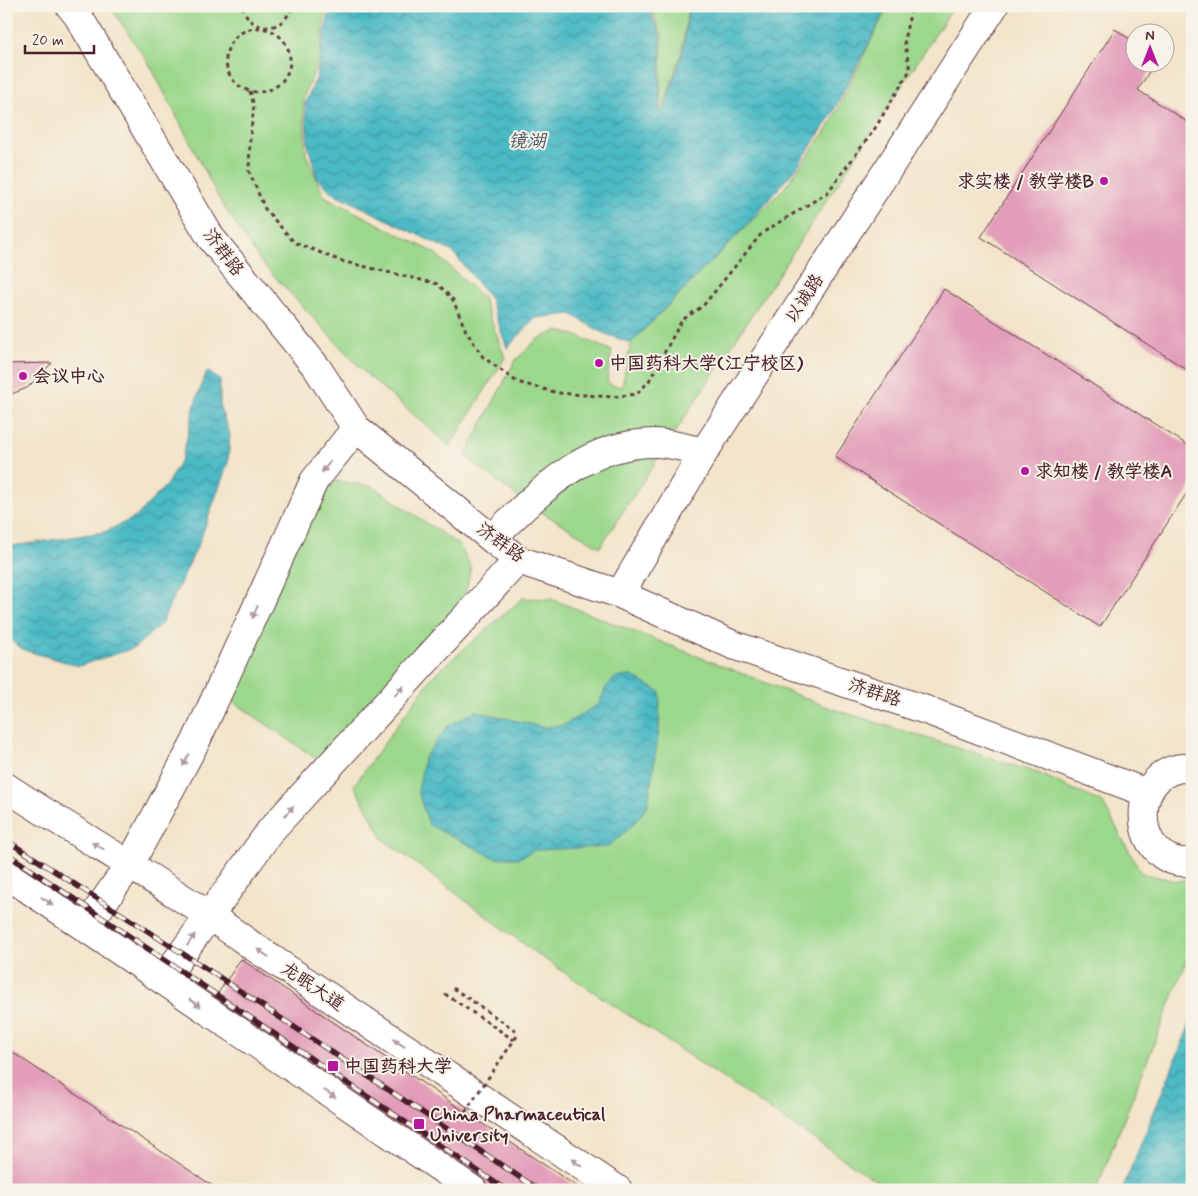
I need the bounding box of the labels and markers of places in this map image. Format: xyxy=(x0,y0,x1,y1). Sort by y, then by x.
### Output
place label: 求实楼 / 教学楼B xyxy=(957,170,1095,194)
marker: 求实楼 / 教学楼B xyxy=(1098,175,1110,187)
place label: 中国药科大学(江宁校区) xyxy=(609,352,804,376)
marker: 中国药科大学(江宁校区) xyxy=(593,357,605,369)
place label: 会议中心 xyxy=(33,365,105,389)
marker: 会议中心 xyxy=(17,370,29,382)
place label: 求知楼 / 教学楼A xyxy=(1035,460,1172,484)
marker: 求知楼 / 教学楼A xyxy=(1019,465,1031,477)
place label: 中国药科大学 xyxy=(344,1055,452,1079)
marker: 中国药科大学 xyxy=(326,1059,340,1073)
place label: China Pharmaceutical University xyxy=(430,1103,606,1148)
marker: China Pharmaceutical University xyxy=(412,1117,426,1131)

